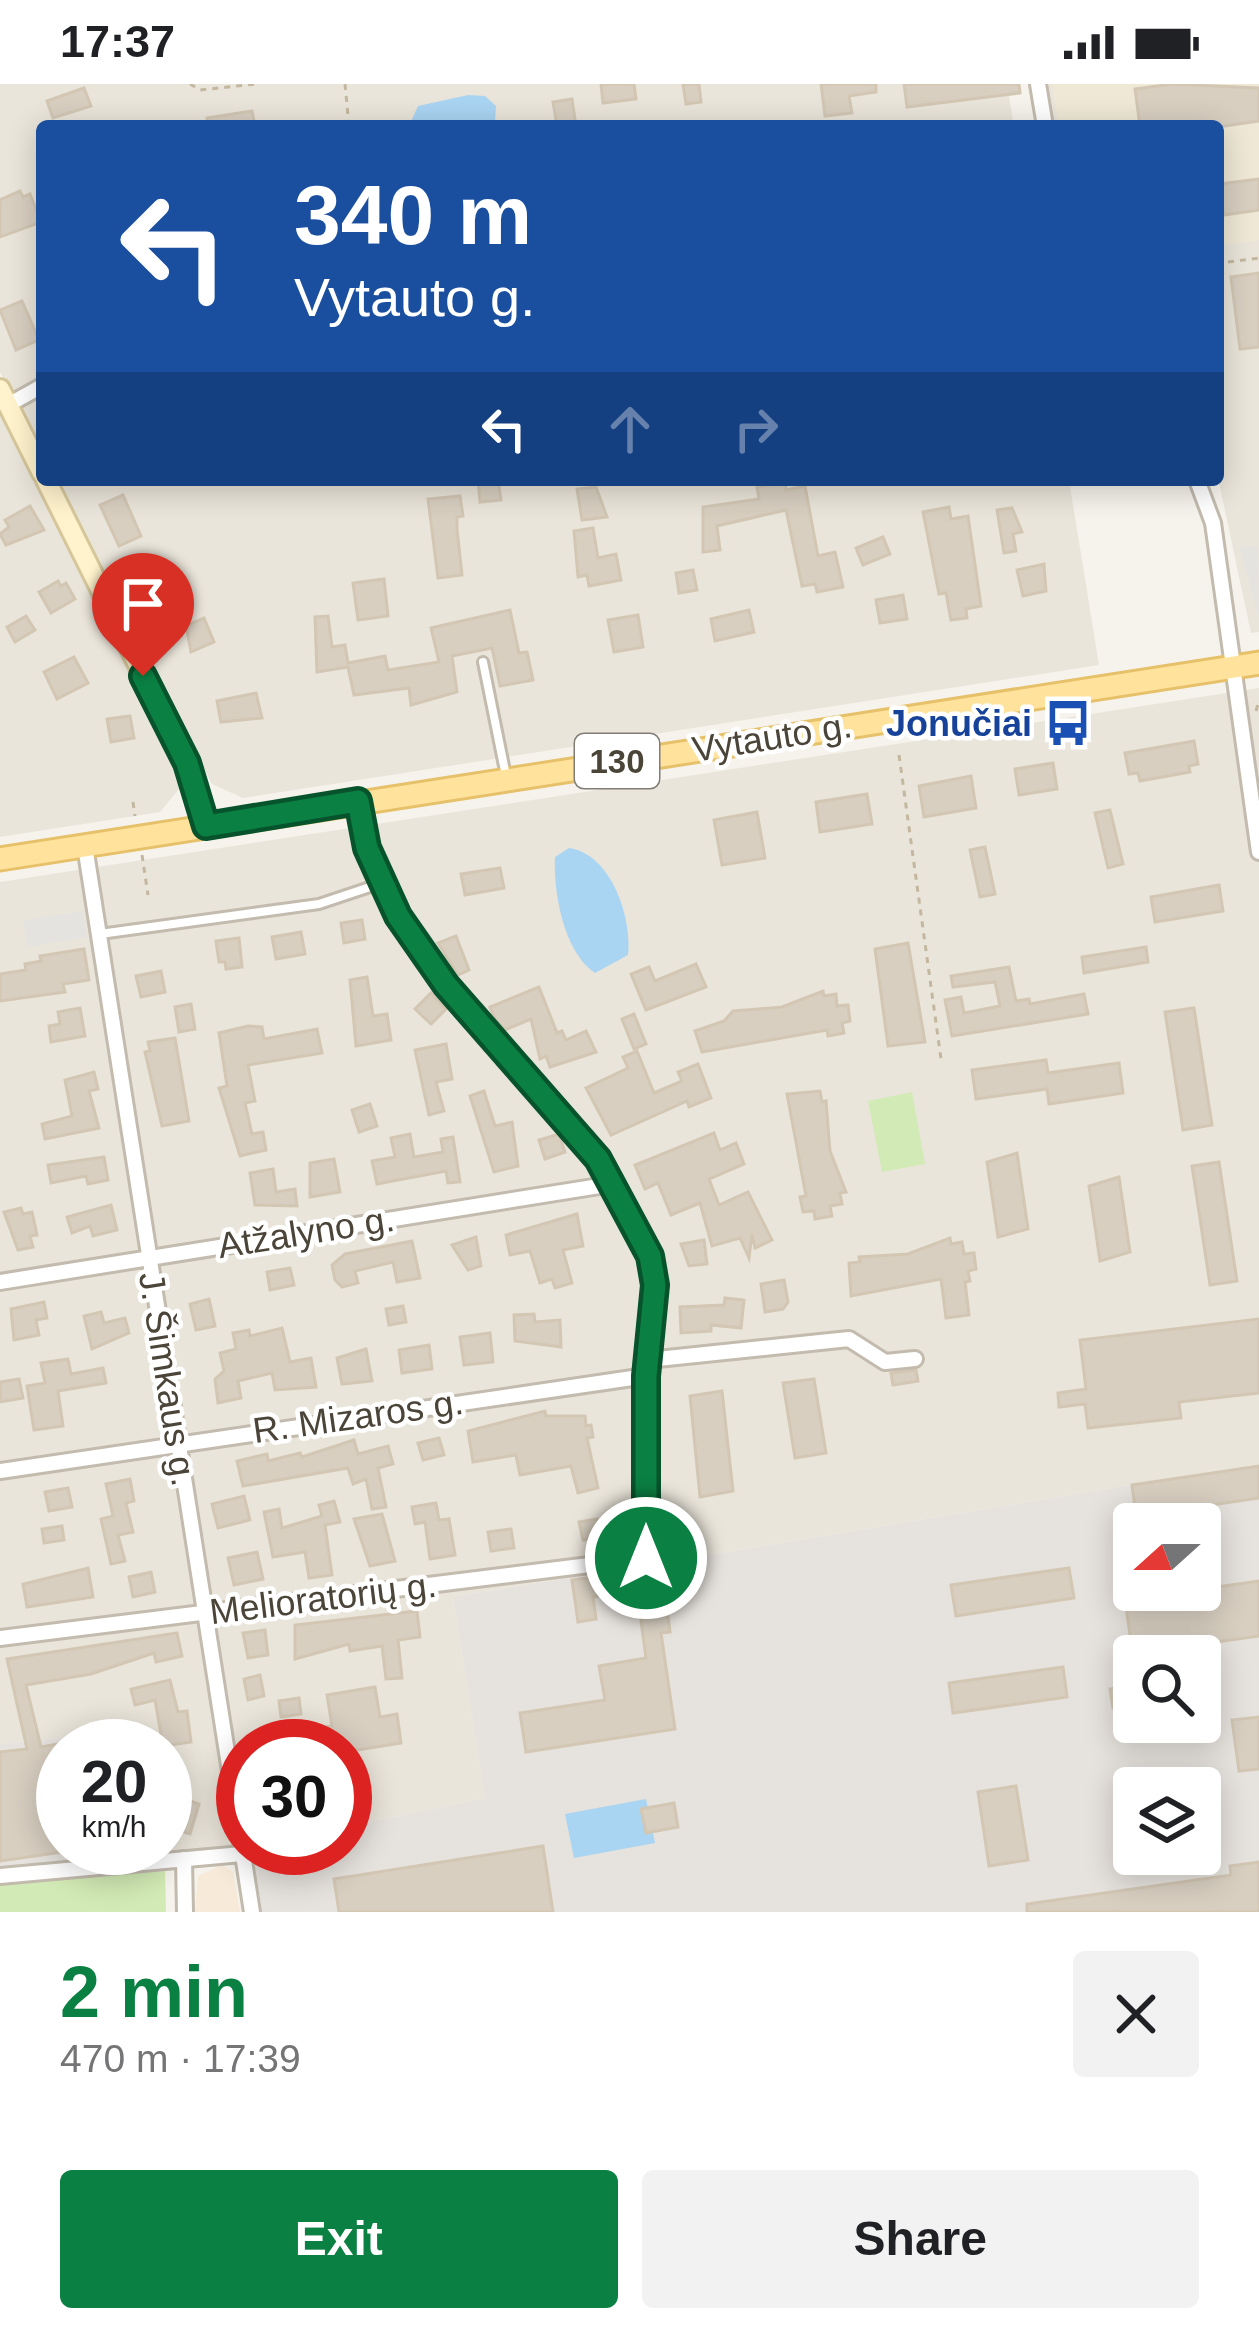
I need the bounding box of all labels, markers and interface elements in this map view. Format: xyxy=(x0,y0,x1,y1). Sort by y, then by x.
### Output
text: 17:37 xyxy=(60,16,175,67)
icon: left xyxy=(96,168,252,324)
text: 340 m xyxy=(294,168,532,262)
text: Vytauto g. xyxy=(294,267,535,327)
icon: left xyxy=(471,396,537,462)
icon: ahead xyxy=(597,396,663,462)
icon: right xyxy=(723,396,789,462)
pin xyxy=(92,553,194,676)
icon: arrive xyxy=(110,571,176,637)
bus stop icon: Jonučiai xyxy=(1043,698,1093,748)
place label: Jonučiai xyxy=(886,703,1032,744)
street label: Vytauto g. xyxy=(689,704,855,770)
road number: 130 xyxy=(575,734,659,788)
street label: Atžalyno g. xyxy=(215,1198,397,1266)
street label: J. Šimkaus g. xyxy=(131,1269,205,1489)
street label: R. Mizaros g. xyxy=(250,1381,466,1451)
position arrow xyxy=(583,1495,709,1621)
north arrow xyxy=(1113,1503,1221,1611)
map controls xyxy=(1113,1503,1221,1875)
street label: Melioratorių g. xyxy=(207,1564,439,1632)
button: search xyxy=(1113,1635,1221,1743)
speed limit sign: 30 xyxy=(216,1719,372,1875)
text: 20 xyxy=(81,1748,147,1815)
button: layers xyxy=(1113,1767,1221,1875)
text: km/h xyxy=(81,1810,147,1843)
button: close xyxy=(1073,1951,1199,2077)
text: 2 min xyxy=(60,1952,248,2032)
text: 470 m · 17:39 xyxy=(60,2037,301,2080)
button: Exit xyxy=(60,2170,618,2308)
button: Share xyxy=(642,2170,1199,2308)

